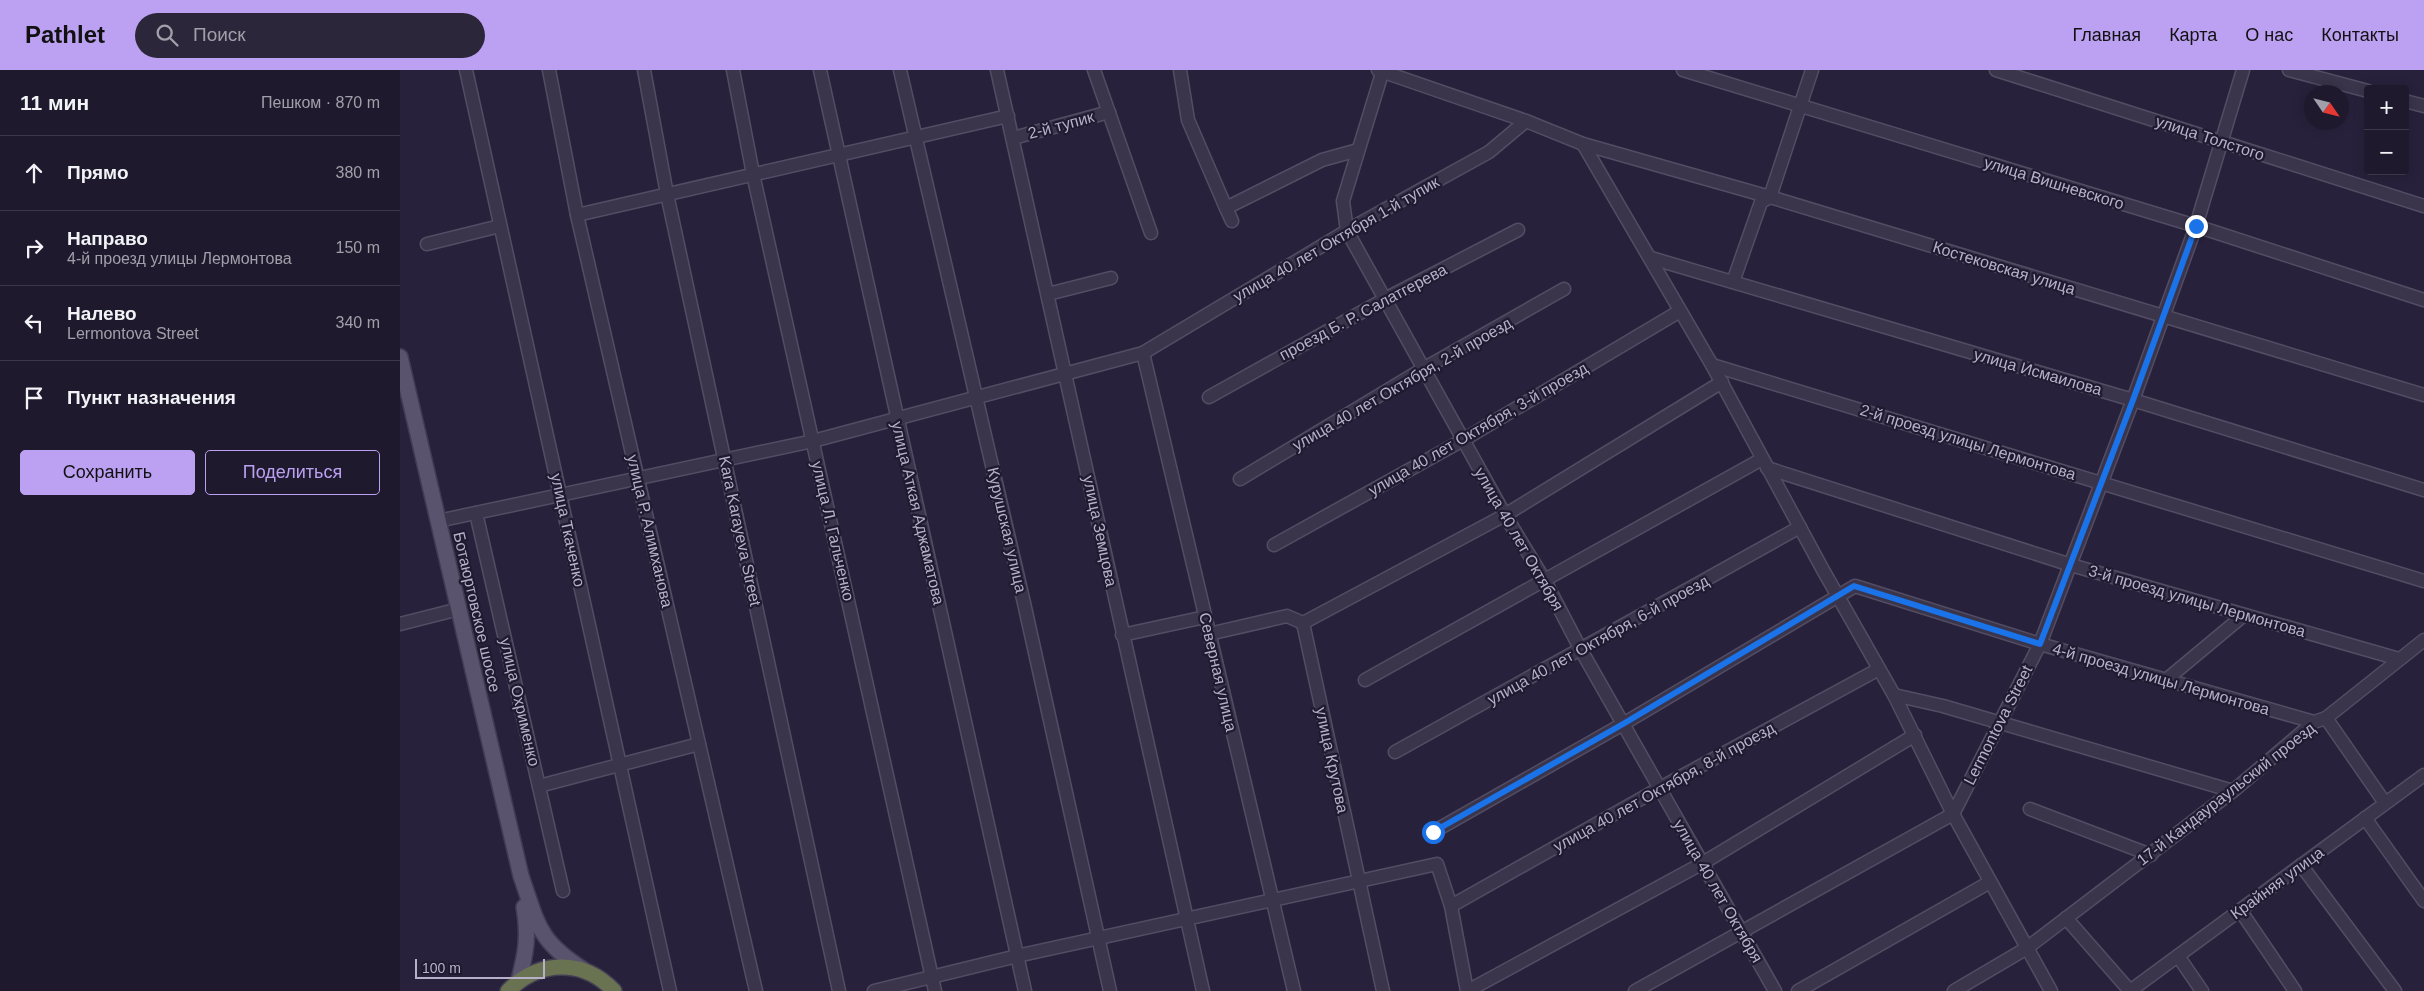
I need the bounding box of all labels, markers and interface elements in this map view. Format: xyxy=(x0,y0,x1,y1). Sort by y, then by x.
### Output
search box xyxy=(135,13,485,58)
text: Pathlet xyxy=(25,21,105,48)
icon: search xyxy=(153,21,181,49)
text: Поиск xyxy=(193,24,246,45)
text: Главная xyxy=(2073,25,2141,45)
text: Карта xyxy=(2169,25,2217,45)
text: О нас xyxy=(2245,25,2293,45)
text: Контакты xyxy=(2321,25,2399,45)
north arrow xyxy=(2304,85,2349,130)
map controls xyxy=(2364,85,2409,175)
button: + xyxy=(2364,85,2409,130)
text: 11 мин xyxy=(20,91,89,114)
text: Пешком · 870 m xyxy=(261,94,380,111)
street label: 2-й тупик xyxy=(1026,108,1097,142)
street label: улица Толстого xyxy=(2154,112,2267,164)
button: − xyxy=(2364,130,2409,175)
street label: улица Вишневского xyxy=(1982,154,2126,212)
icon: ahead xyxy=(20,159,48,187)
text: Прямо xyxy=(67,162,129,183)
text: 380 m xyxy=(336,164,380,181)
street label: улица 40 лет Октября 1-й тупик xyxy=(1230,173,1443,305)
route end xyxy=(2185,215,2208,238)
text: Направо xyxy=(67,228,148,249)
icon: right xyxy=(20,234,48,262)
street label: Костековская улица xyxy=(1931,238,2077,298)
text: 150 m xyxy=(336,239,380,256)
text: 4-й проезд улицы Лермонтова xyxy=(67,250,292,267)
street label: проезд Б. Р. Салатгерева xyxy=(1276,261,1450,363)
text: Налево xyxy=(67,303,137,324)
icon: left xyxy=(20,309,48,337)
text: 340 m xyxy=(336,314,380,331)
street label: улица 40 лет Октября, 2-й проезд xyxy=(1289,314,1515,454)
text: Lermontova Street xyxy=(67,325,199,342)
street label: улица Исмаилова xyxy=(1972,346,2104,398)
street label: улица 40 лет Октября, 3-й проезд xyxy=(1365,359,1591,499)
icon: arrive xyxy=(20,384,48,412)
text: Пункт назначения xyxy=(67,387,236,408)
street label: 2-й проезд улицы Лермонтова xyxy=(1858,401,2078,483)
street label: улица Аткая Аджаматова xyxy=(889,420,947,607)
button: Сохранить xyxy=(20,450,195,495)
button: Поделиться xyxy=(205,450,380,495)
street label: улица Р. Алимханова xyxy=(624,453,676,609)
street label: Kara Karayeva Street xyxy=(716,454,764,608)
street label: улица Л. Гальченко xyxy=(809,459,857,603)
street label: улица 40 лет Октября xyxy=(1471,464,1567,614)
street label: Курушская улица xyxy=(984,466,1030,594)
street label: улица Ткаченко xyxy=(548,472,588,588)
street label: улица Земцова xyxy=(1080,474,1120,588)
street label: Ботаюртовское шоссе xyxy=(450,530,504,694)
street label: 3-й проезд улицы Лермонтова xyxy=(2087,562,2307,640)
street label: улица 40 лет Октября, 6-й проезд xyxy=(1484,572,1712,708)
street label: Северная улица xyxy=(1196,611,1240,733)
street label: улица Охрименко xyxy=(497,636,543,768)
street label: 4-й проезд улицы Лермонтова xyxy=(2051,640,2271,718)
street label: Lermontova Street xyxy=(1961,662,2036,787)
street label: улица Крутова xyxy=(1312,706,1352,815)
street label: улица 40 лет Октября, 8-й проезд xyxy=(1550,719,1778,855)
street label: 17-й Кандаураульский проезд xyxy=(2134,719,2319,869)
street label: улица 40 лет Октября xyxy=(1670,816,1766,966)
route start xyxy=(1422,821,1445,844)
street label: Крайняя улица xyxy=(2227,844,2327,922)
scale bar xyxy=(415,956,545,979)
text: 100 m xyxy=(422,960,461,976)

